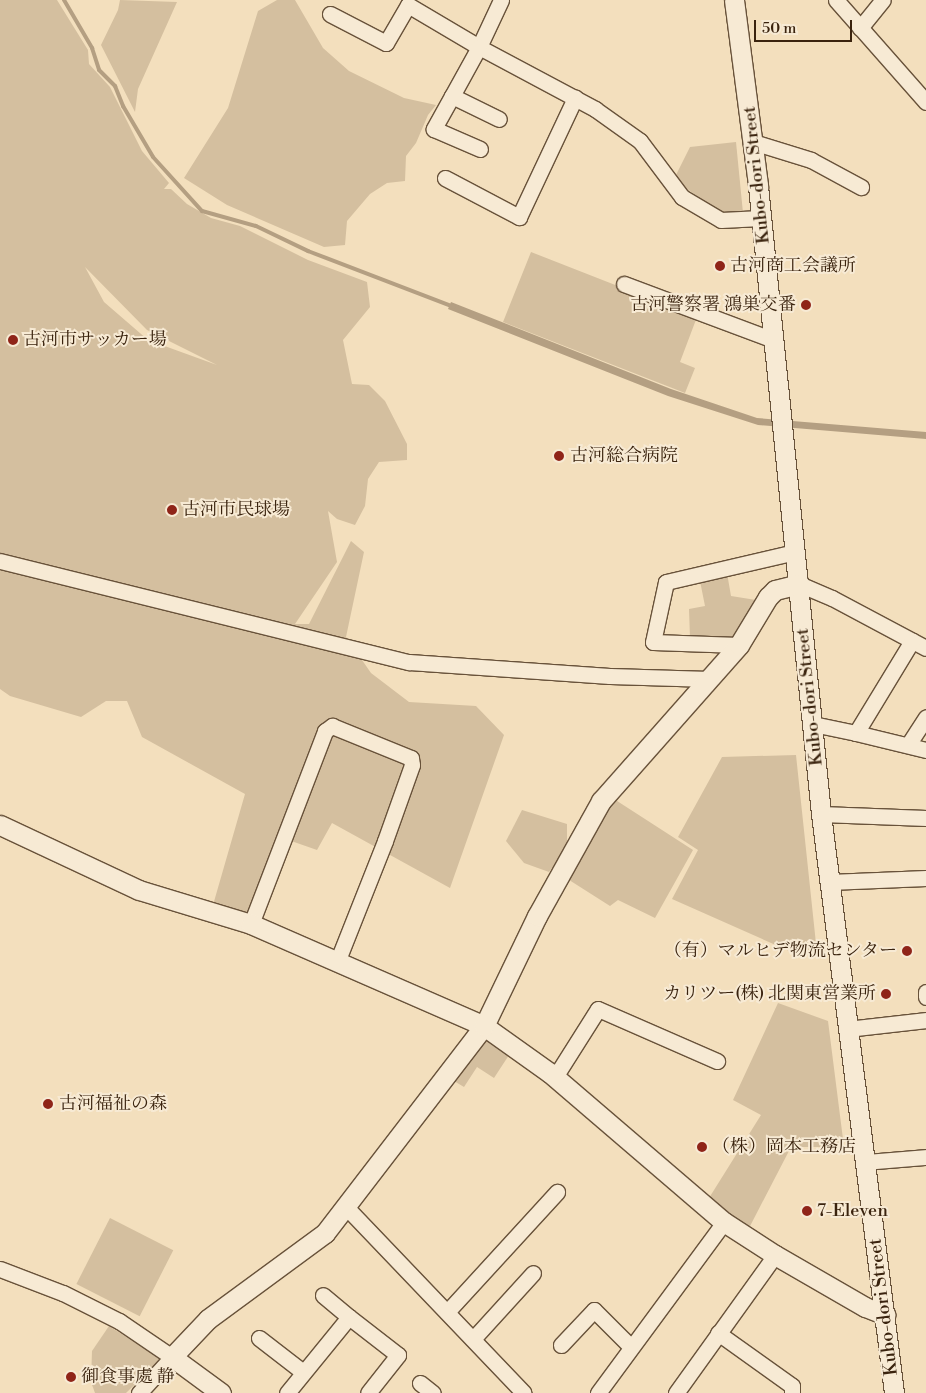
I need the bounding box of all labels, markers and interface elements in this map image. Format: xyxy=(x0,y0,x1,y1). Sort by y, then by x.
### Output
scale bar xyxy=(756,10,854,42)
text: 50 m xyxy=(762,19,796,38)
street label: Kubo-dori Street xyxy=(739,105,775,245)
place label: 古河商工会議所 xyxy=(730,255,856,277)
marker: 古河商工会議所 xyxy=(714,260,726,272)
place label: 古河警察署 鴻巣交番 xyxy=(630,294,796,316)
marker: 古河警察署 鴻巣交番 xyxy=(800,299,812,311)
place label: 古河市サッカー場 xyxy=(23,329,167,351)
marker: 古河市サッカー場 xyxy=(7,334,19,346)
place label: 古河総合病院 xyxy=(570,445,678,467)
marker: 古河総合病院 xyxy=(552,449,566,463)
place label: 古河市民球場 xyxy=(182,499,290,521)
marker: 古河市民球場 xyxy=(166,504,178,516)
street label: Kubo-dori Street xyxy=(792,627,828,767)
place label: （有）マルヒデ物流センター xyxy=(663,940,897,962)
marker: （有）マルヒデ物流センター xyxy=(901,945,913,957)
place label: カリツー(株) 北関東営業所 xyxy=(663,983,876,1005)
marker: カリツー(株) 北関東営業所 xyxy=(880,988,892,1000)
place label: 古河福祉の森 xyxy=(59,1093,167,1115)
marker: 古河福祉の森 xyxy=(41,1097,55,1111)
place label: （株）岡本工務店 xyxy=(712,1136,856,1158)
marker: （株）岡本工務店 xyxy=(696,1141,708,1153)
place label: 7-Eleven xyxy=(817,1200,888,1222)
marker: 7-Eleven xyxy=(801,1205,813,1217)
street label: Kubo-dori Street xyxy=(865,1237,903,1377)
place label: 御食事處 静 xyxy=(81,1366,175,1388)
marker: 御食事處 静 xyxy=(65,1371,77,1383)

